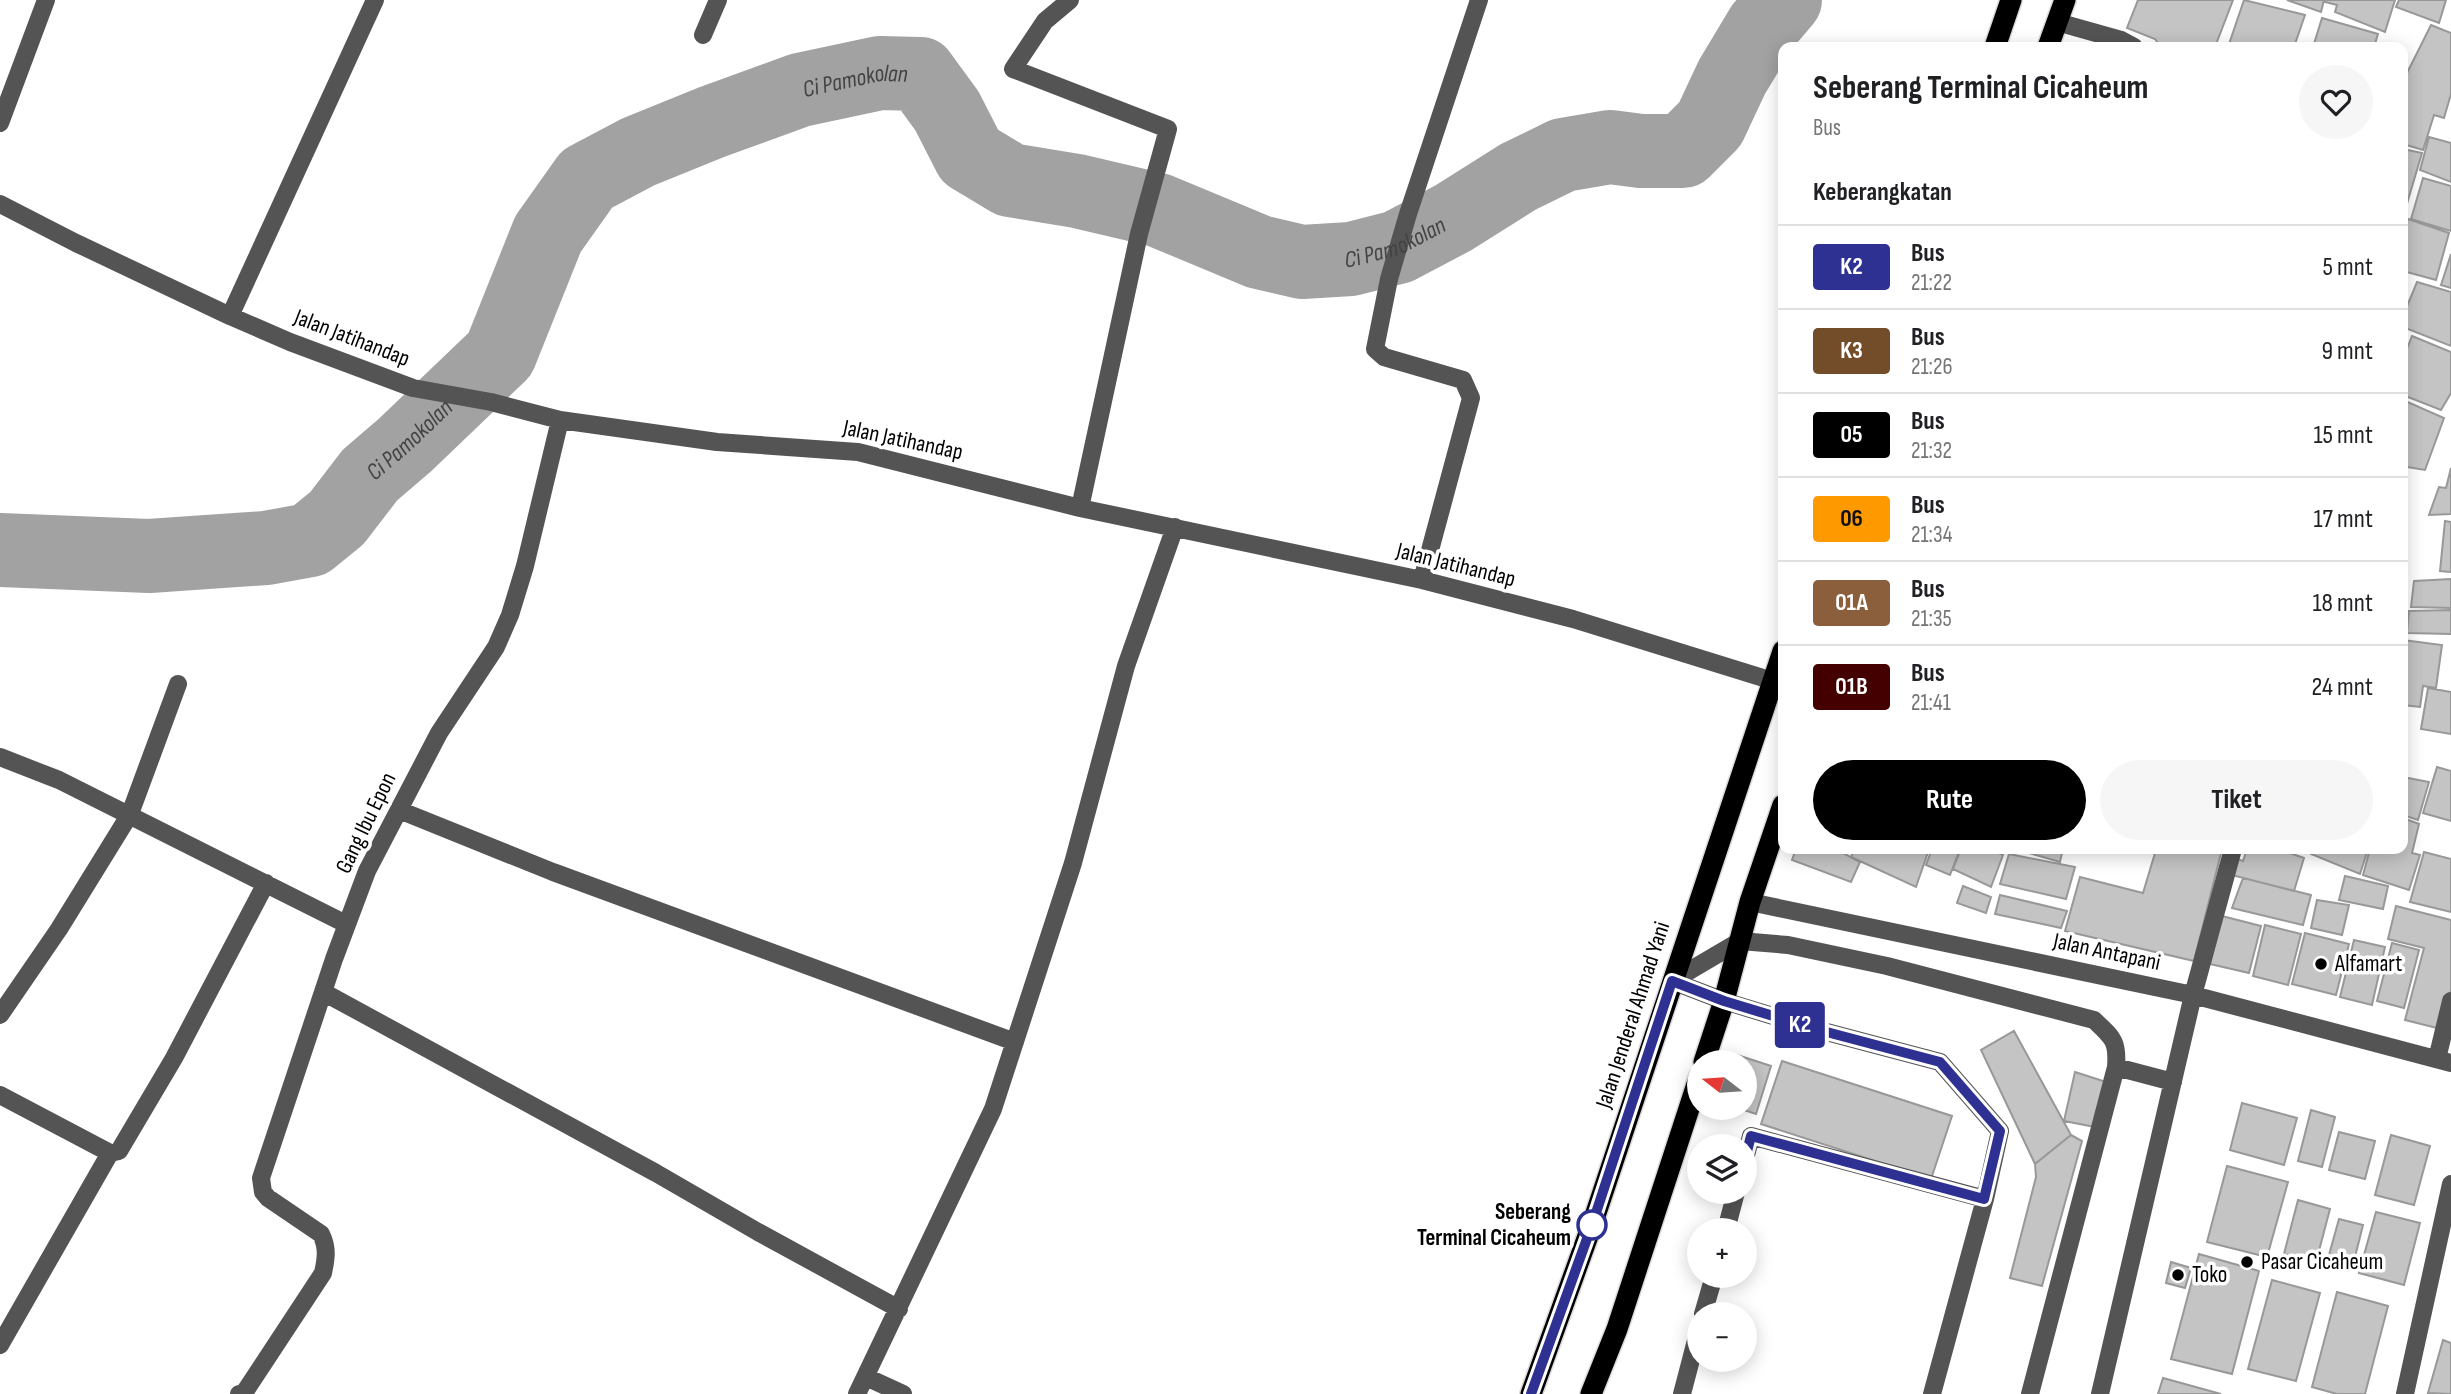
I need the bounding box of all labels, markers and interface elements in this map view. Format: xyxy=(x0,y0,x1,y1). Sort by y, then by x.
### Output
water label: Ci Pamokolan xyxy=(800,58,908,104)
button: heart xyxy=(2299,65,2373,139)
text: Seberang Terminal Cicaheum xyxy=(1813,68,2148,108)
text: Bus xyxy=(1813,114,1841,142)
text: Keberangkatan xyxy=(1813,177,1952,208)
water label: Ci Pamokolan xyxy=(1344,210,1450,274)
text: Bus xyxy=(1911,238,1945,269)
text: K2 xyxy=(1840,252,1863,281)
text: 5 mnt xyxy=(2323,252,2373,283)
text: 21:22 xyxy=(1911,269,1952,297)
street label: Jalan Jatihandap xyxy=(289,303,414,373)
text: Bus xyxy=(1911,322,1945,353)
text: K3 xyxy=(1840,336,1863,365)
text: 9 mnt xyxy=(2321,336,2373,367)
text: 21:26 xyxy=(1911,353,1953,381)
water label: Ci Pamokolan xyxy=(360,393,458,486)
text: Bus xyxy=(1911,406,1945,437)
street label: Jalan Jatihandap xyxy=(840,413,965,466)
text: 05 xyxy=(1841,420,1862,449)
text: 15 mnt xyxy=(2313,420,2373,451)
text: 21:32 xyxy=(1911,437,1952,465)
text: Bus xyxy=(1911,490,1945,521)
text: 06 xyxy=(1840,504,1863,533)
text: 17 mnt xyxy=(2313,504,2373,535)
text: 21:34 xyxy=(1911,521,1952,549)
street label: Jalan Jatihandap xyxy=(1393,536,1518,593)
text: Bus xyxy=(1911,574,1945,605)
text: 01A xyxy=(1835,588,1868,617)
text: 18 mnt xyxy=(2312,588,2373,619)
text: 21:35 xyxy=(1911,605,1952,633)
text: Bus xyxy=(1911,658,1945,689)
text: 01B xyxy=(1835,672,1868,701)
text: 24 mnt xyxy=(2312,672,2373,703)
text: 21:41 xyxy=(1911,689,1951,717)
button: Rute xyxy=(1813,760,2086,840)
button: Tiket xyxy=(2100,760,2373,840)
street label: Gang Ibu Epon xyxy=(330,768,402,878)
street label: Jalan Jenderal Ahmad Yani xyxy=(1589,918,1676,1113)
street label: Jalan Antapani xyxy=(2050,927,2163,977)
place label: Alfamart xyxy=(2334,950,2402,978)
marker: Alfamart xyxy=(2313,956,2329,972)
line badge: K2 xyxy=(1769,1002,1832,1048)
text: K2 xyxy=(1789,1010,1811,1039)
north arrow xyxy=(1687,1050,1757,1120)
map controls xyxy=(1687,1050,1757,1372)
button: layers xyxy=(1687,1134,1757,1204)
place label: Seberang Terminal Cicaheum xyxy=(1417,1198,1571,1252)
marker: Seberang Terminal Cicaheum xyxy=(1577,1210,1607,1240)
button: + xyxy=(1687,1218,1757,1288)
place label: Pasar Cicaheum xyxy=(2261,1248,2383,1276)
marker: Pasar Cicaheum xyxy=(2239,1254,2255,1270)
place label: Toko xyxy=(2192,1261,2227,1289)
marker: Toko xyxy=(2170,1267,2186,1283)
button: − xyxy=(1687,1302,1757,1372)

